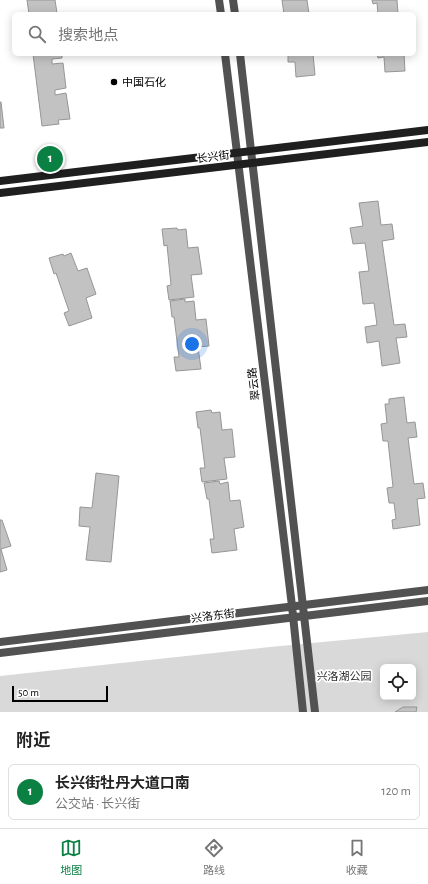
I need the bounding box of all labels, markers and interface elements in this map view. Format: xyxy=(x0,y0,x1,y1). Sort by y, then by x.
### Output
search box xyxy=(12,12,416,56)
icon: search xyxy=(26,23,48,45)
text: 搜索地点 xyxy=(58,28,118,43)
place label: 中国石化 xyxy=(122,76,166,88)
marker: 中国石化 xyxy=(109,77,119,87)
pin: 1 xyxy=(37,144,63,174)
street label: 长兴街 xyxy=(196,149,230,164)
your location xyxy=(182,334,202,354)
street label: 翠云路 xyxy=(246,367,261,401)
street label: 兴洛东街 xyxy=(190,607,236,624)
map controls xyxy=(380,664,416,700)
button: locate xyxy=(380,664,416,700)
park label: 兴洛湖公园 xyxy=(317,670,372,682)
scale bar xyxy=(12,684,108,703)
text: 50 m xyxy=(18,687,39,698)
text: 附近 xyxy=(16,732,50,749)
text: 长兴街牡丹大道口南 xyxy=(55,776,190,791)
text: 1 xyxy=(28,785,32,798)
text: 120 m xyxy=(381,785,411,798)
text: 公交站 · 长兴街 xyxy=(55,798,140,811)
tab: 地图 xyxy=(60,837,82,877)
tab: 路线 xyxy=(203,837,225,877)
tab: 收藏 xyxy=(346,837,368,877)

